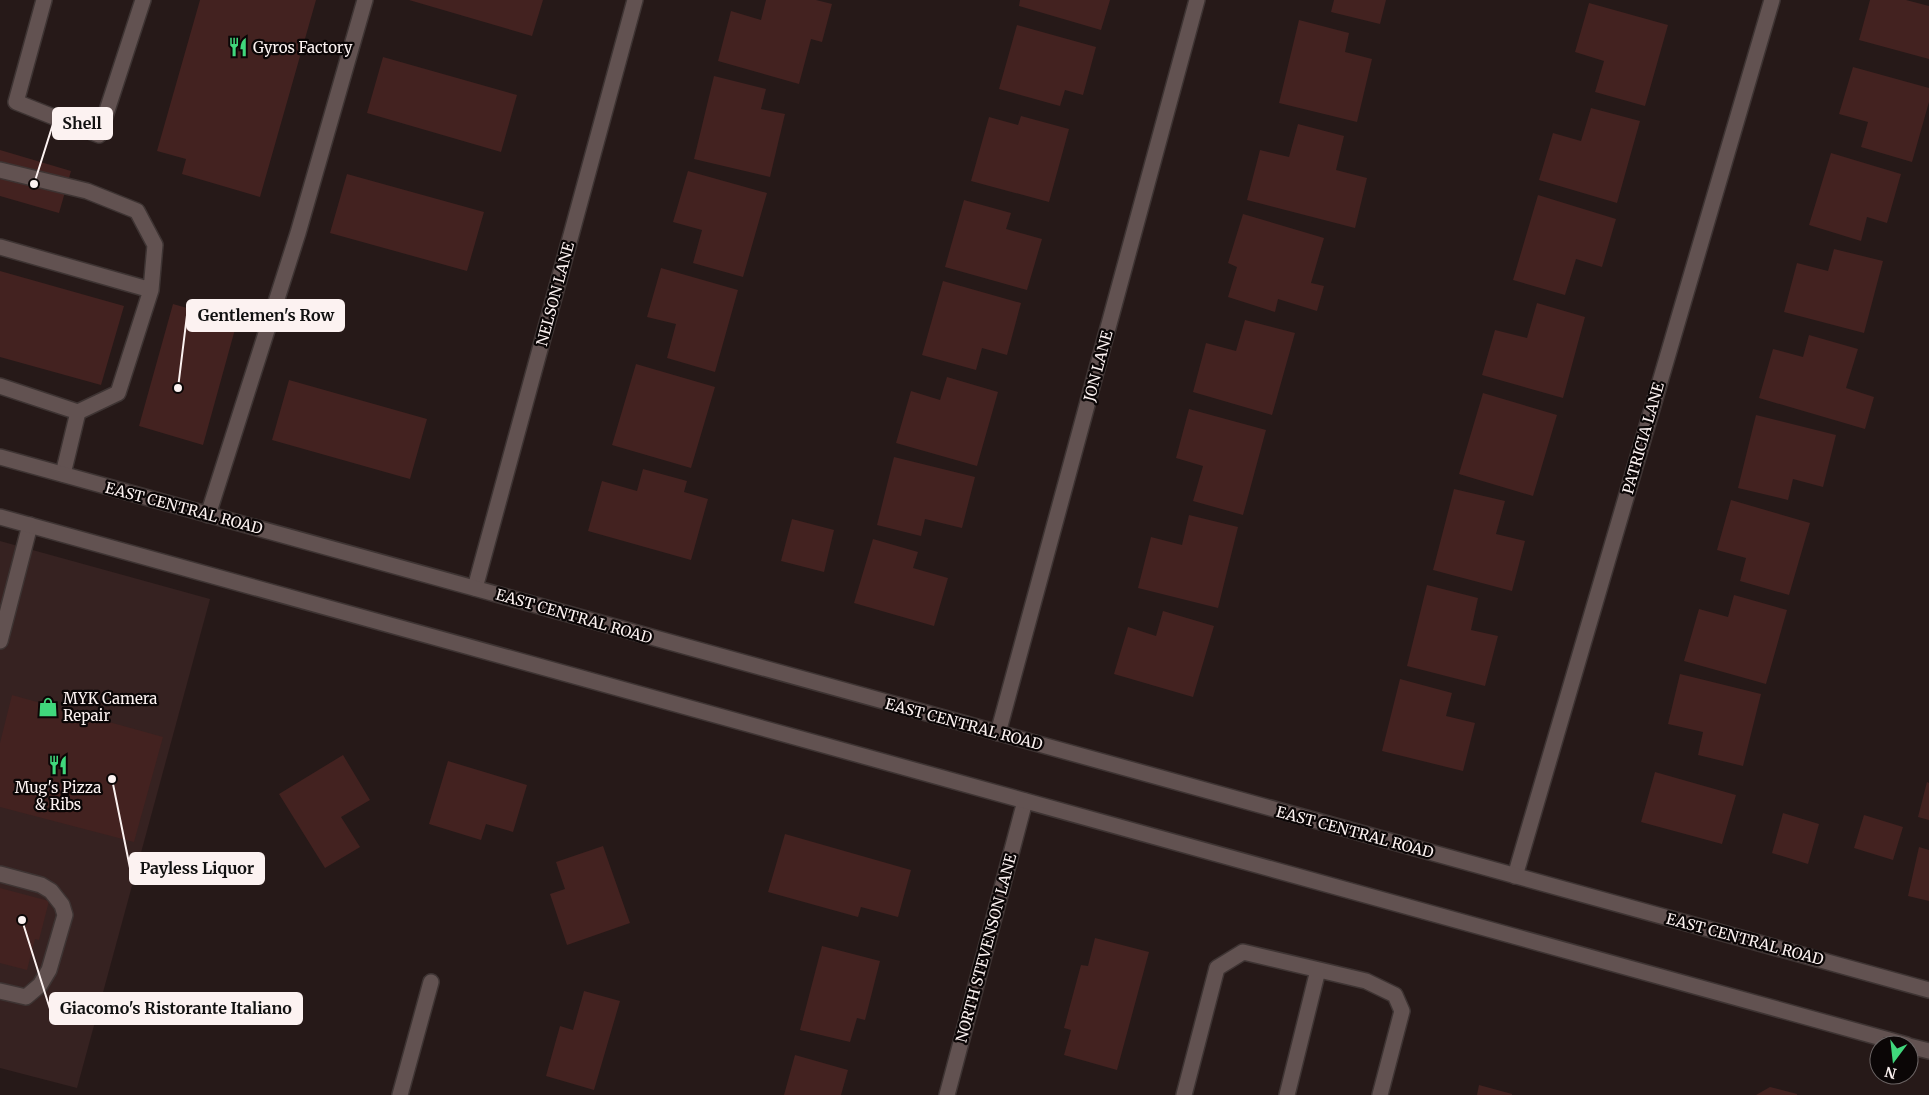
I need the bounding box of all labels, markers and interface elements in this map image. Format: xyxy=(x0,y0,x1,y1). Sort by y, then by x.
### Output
restaurant icon: Gyros Factory xyxy=(227,36,249,58)
place label: Gyros Factory xyxy=(253,38,353,57)
callout: Shell xyxy=(53,108,112,139)
text: Shell xyxy=(62,113,102,133)
street label: NELSON LANE xyxy=(532,240,578,348)
callout: Gentlemen's Row xyxy=(187,300,344,331)
text: Gentlemen's Row xyxy=(198,305,335,325)
street label: JON LANE xyxy=(1079,328,1117,404)
street label: PATRICIA LANE xyxy=(1618,379,1668,496)
street label: EAST CENTRAL ROAD xyxy=(103,478,265,538)
street label: EAST CENTRAL ROAD xyxy=(494,585,654,647)
place label: MYK Camera Repair xyxy=(63,689,157,725)
street label: EAST CENTRAL ROAD xyxy=(883,694,1045,754)
shop icon: MYK Camera Repair xyxy=(37,696,59,718)
restaurant icon: Mug's Pizza & Ribs xyxy=(47,754,69,776)
place label: Mug's Pizza & Ribs xyxy=(15,778,101,814)
street label: EAST CENTRAL ROAD xyxy=(1274,802,1436,862)
street label: NORTH STEVENSON LANE xyxy=(952,851,1020,1044)
callout: Payless Liquor xyxy=(130,853,264,884)
text: Payless Liquor xyxy=(140,858,255,878)
street label: EAST CENTRAL ROAD xyxy=(1664,909,1826,969)
callout: Giacomo's Ristorante Italiano xyxy=(50,993,302,1024)
text: Giacomo's Ristorante Italiano xyxy=(60,998,292,1018)
north arrow xyxy=(1869,1035,1919,1085)
text: N xyxy=(1883,1062,1898,1083)

